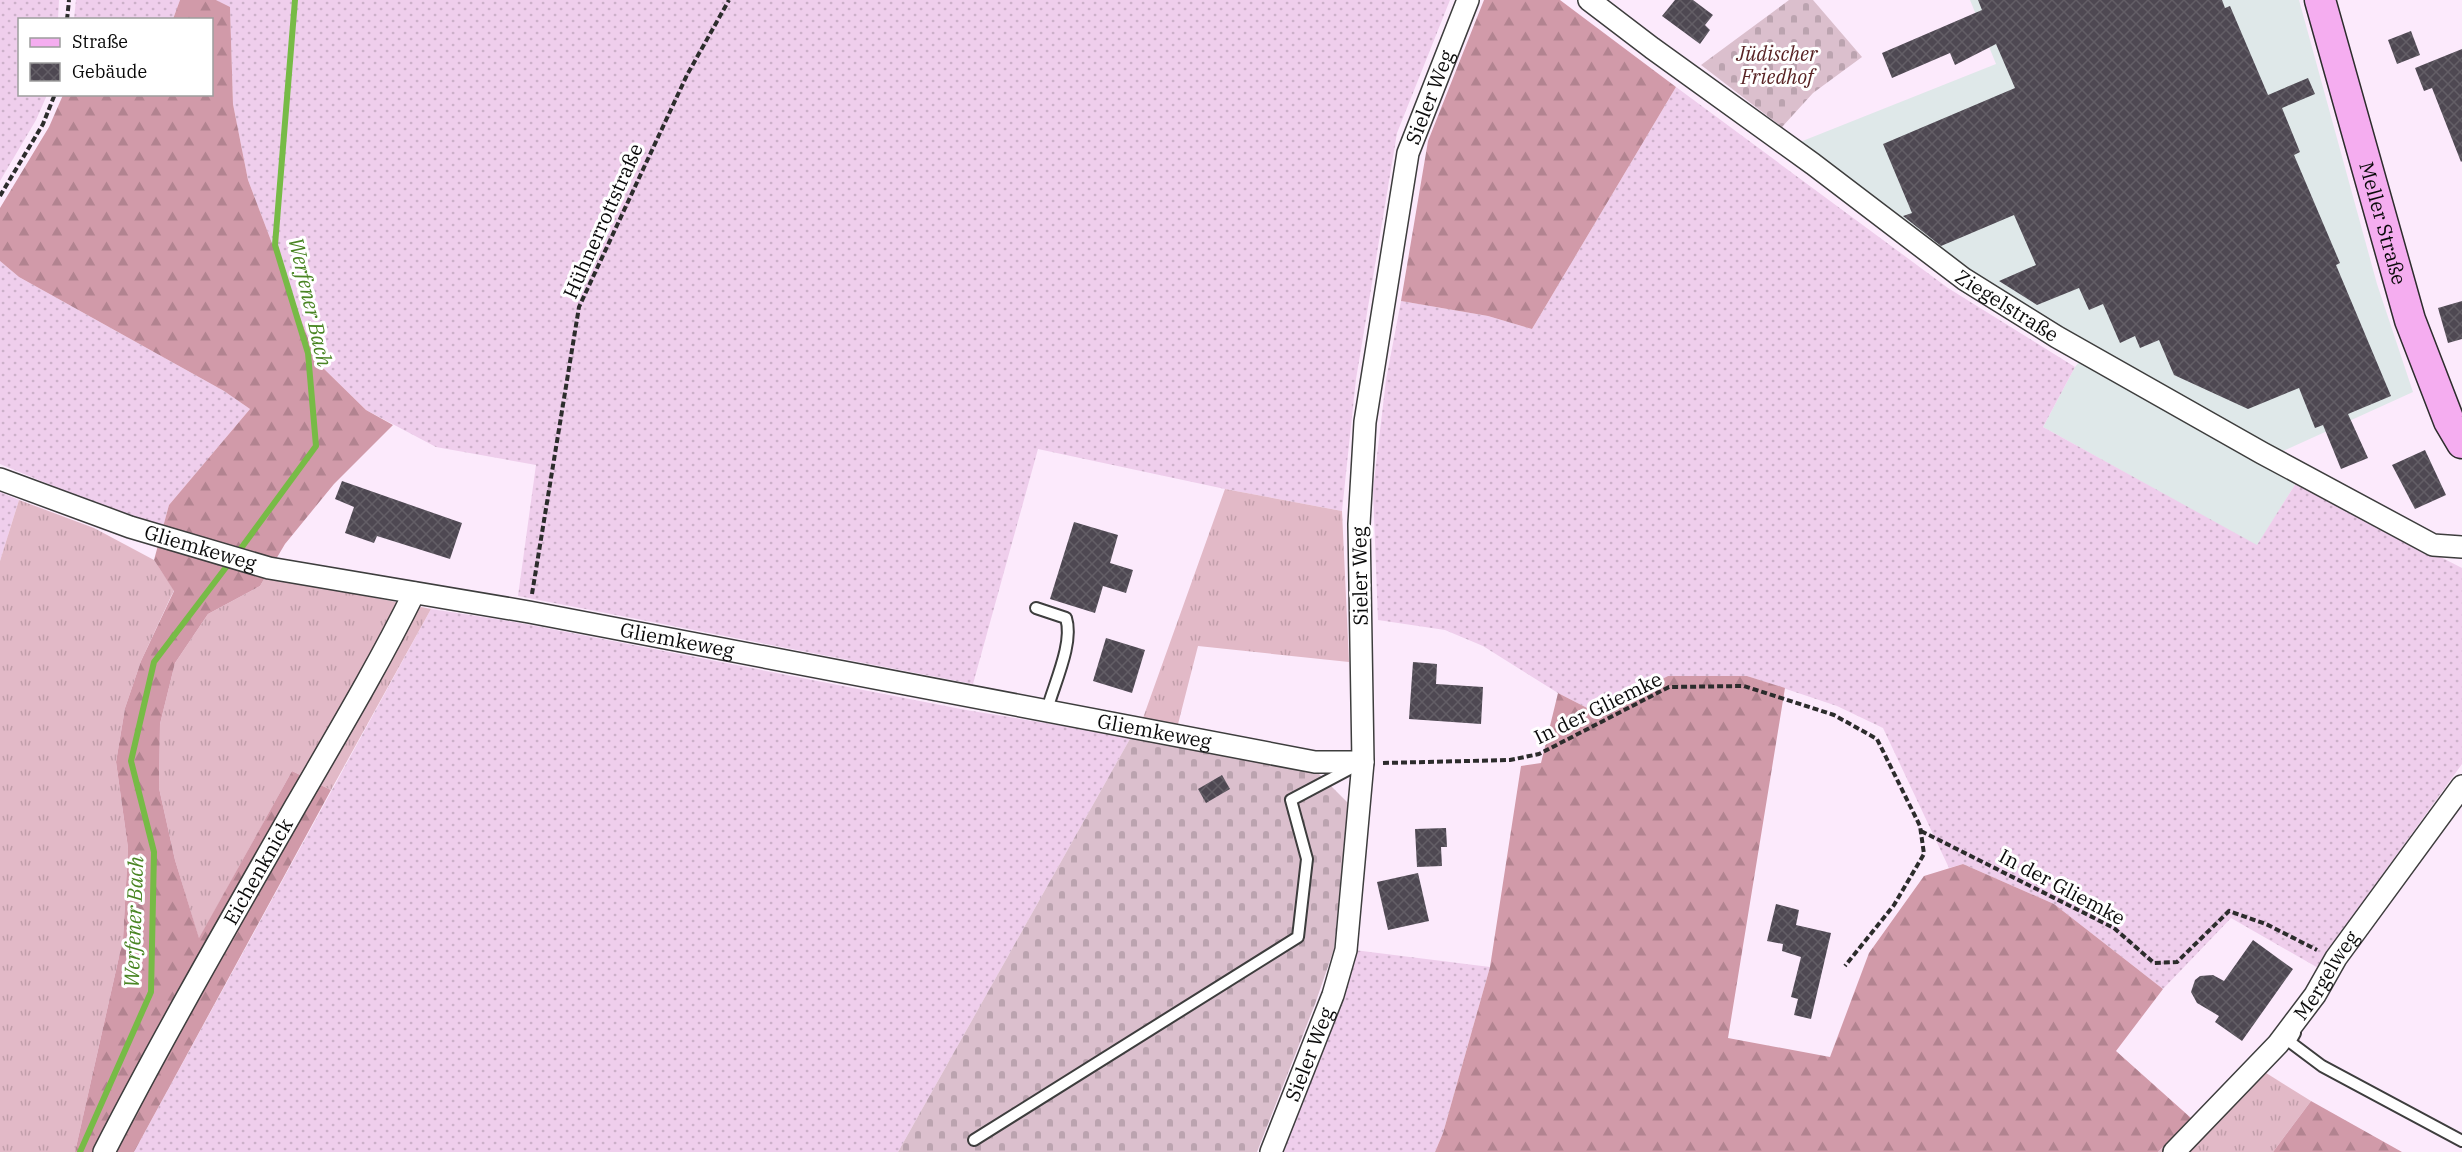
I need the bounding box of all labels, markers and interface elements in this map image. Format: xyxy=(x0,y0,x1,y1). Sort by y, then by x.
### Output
legend xyxy=(18,18,213,96)
text: Straße xyxy=(72,30,128,53)
park label: Jüdischer Friedhof xyxy=(1735,40,1819,90)
street label: Sieler Weg xyxy=(1399,46,1460,148)
text: Gebäude xyxy=(72,60,147,83)
street label: Hühnerrottstraße xyxy=(556,139,649,303)
street label: Meller Straße xyxy=(2353,159,2413,288)
water label: Werfener Bach xyxy=(283,234,340,369)
street label: Ziegelstraße xyxy=(1950,263,2064,348)
street label: Gliemkeweg xyxy=(141,518,260,577)
street label: Sieler Weg xyxy=(1345,526,1374,626)
street label: Gliemkeweg xyxy=(618,616,737,664)
street label: In der Gliemke xyxy=(1529,665,1666,750)
street label: Gliemkeweg xyxy=(1095,707,1214,755)
street label: Eichenknick xyxy=(217,813,299,929)
street label: In der Gliemke xyxy=(1994,842,2130,931)
water label: Werfener Bach xyxy=(117,855,149,988)
street label: Mergelweg xyxy=(2287,925,2365,1025)
street label: Sieler Weg xyxy=(1278,1003,1340,1105)

